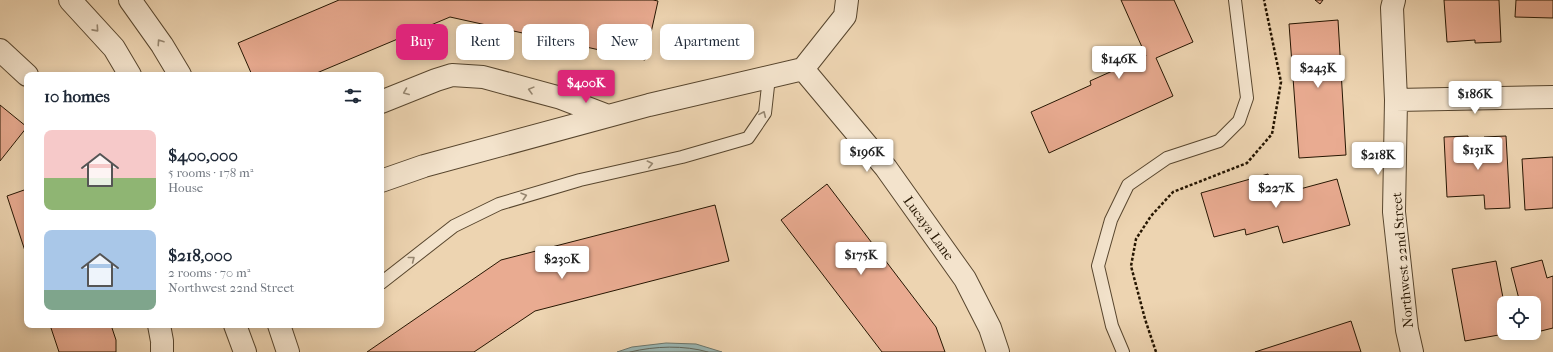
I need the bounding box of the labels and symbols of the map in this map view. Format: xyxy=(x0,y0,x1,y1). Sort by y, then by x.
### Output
one-way arrow xyxy=(92,24,99,32)
one-way arrow xyxy=(157,39,165,46)
pin: $146K xyxy=(1091,46,1147,80)
pin: $243K xyxy=(1290,55,1346,89)
pin: $400K xyxy=(558,70,614,104)
pin: $186K xyxy=(1447,81,1503,115)
one-way arrow xyxy=(528,86,535,95)
one-way arrow xyxy=(402,88,409,96)
one-way arrow xyxy=(758,111,766,118)
pin: $131K xyxy=(1450,137,1506,171)
pin: $196K xyxy=(839,139,895,173)
pin: $218K xyxy=(1350,142,1406,176)
one-way arrow xyxy=(646,160,653,169)
pin: $227K xyxy=(1248,175,1304,209)
street label: Northwest 22nd Street xyxy=(1388,191,1417,329)
one-way arrow xyxy=(521,192,528,201)
street label: Lucaya Lane xyxy=(900,193,958,264)
pin: $175K xyxy=(833,242,889,276)
pin: $230K xyxy=(534,246,590,280)
one-way arrow xyxy=(408,256,415,264)

